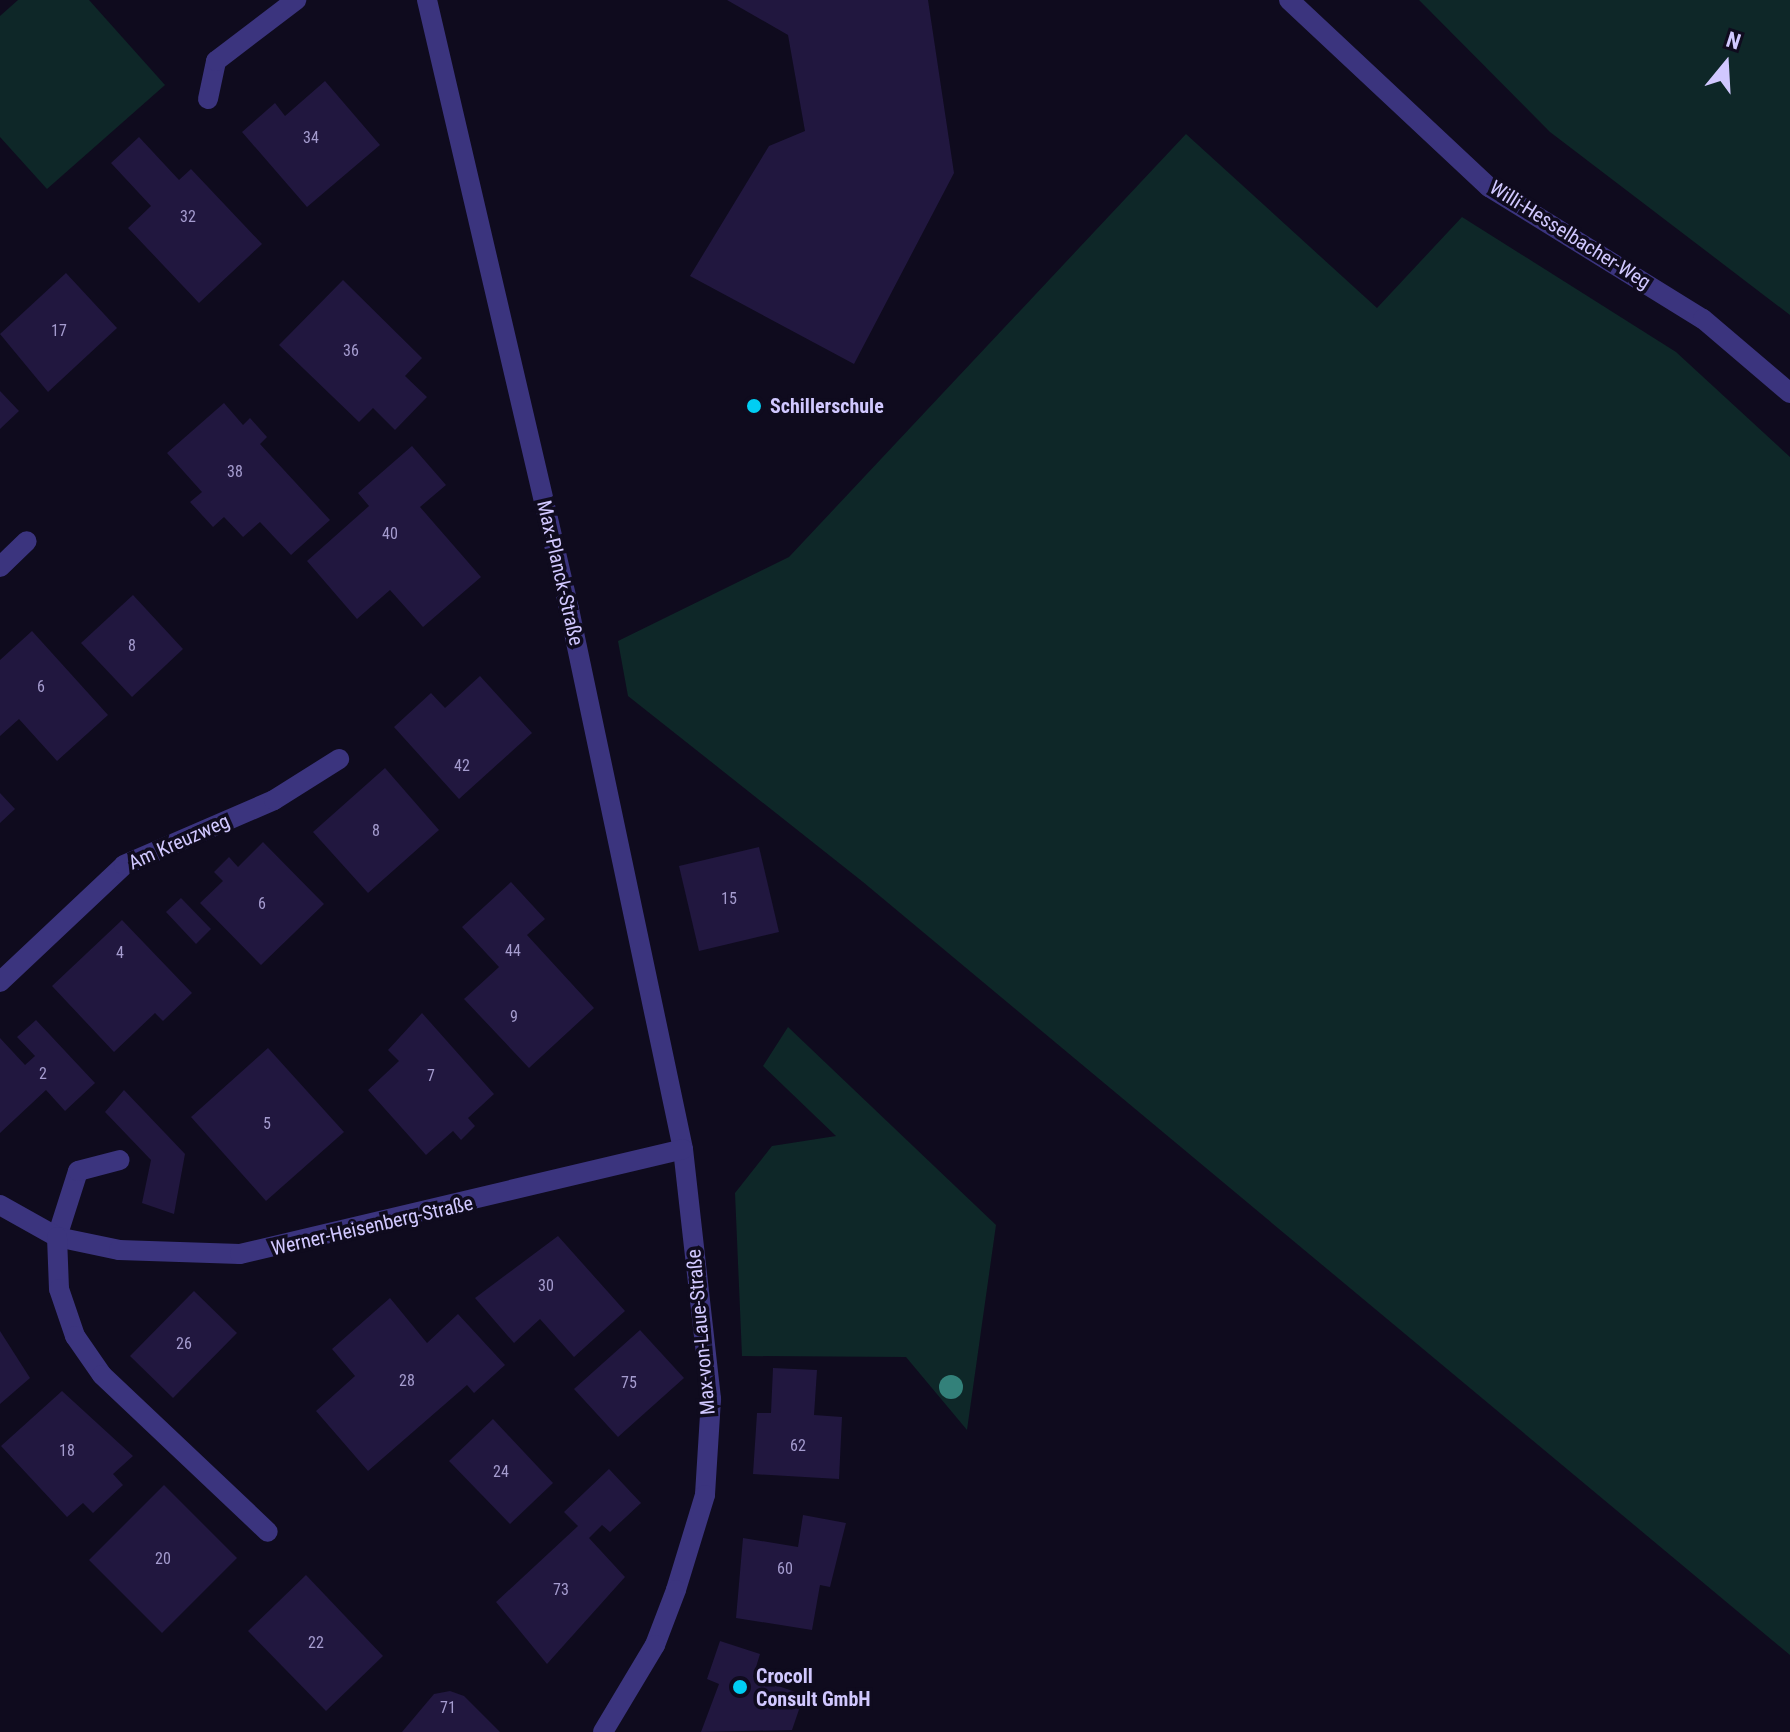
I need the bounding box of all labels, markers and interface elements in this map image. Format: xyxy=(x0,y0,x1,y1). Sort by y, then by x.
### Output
north arrow xyxy=(1686,24,1766,104)
text: N xyxy=(1723,27,1744,55)
house number: 34 xyxy=(303,128,319,148)
street label: Willi-Hesselbacher-Weg xyxy=(1485,176,1655,294)
house number: 32 xyxy=(180,207,196,227)
house number: 17 xyxy=(51,321,67,341)
house number: 36 xyxy=(343,341,359,361)
place label: Schillerschule xyxy=(770,394,884,418)
marker: Schillerschule xyxy=(745,397,763,415)
house number: 38 xyxy=(227,462,243,482)
street label: Max-Planck-Straße xyxy=(532,498,588,648)
house number: 40 xyxy=(382,524,398,544)
house number: 8 xyxy=(128,636,136,656)
house number: 6 xyxy=(37,677,45,697)
house number: 42 xyxy=(454,756,470,776)
street label: Am Kreuzweg xyxy=(125,809,233,875)
house number: 8 xyxy=(372,821,380,841)
house number: 15 xyxy=(721,889,737,909)
house number: 6 xyxy=(258,894,266,914)
house number: 44 xyxy=(505,941,521,961)
house number: 4 xyxy=(116,943,124,963)
house number: 9 xyxy=(510,1007,518,1027)
house number: 2 xyxy=(39,1064,47,1084)
house number: 7 xyxy=(427,1066,435,1086)
house number: 5 xyxy=(263,1114,271,1134)
street label: Werner-Heisenberg-Straße xyxy=(269,1191,475,1261)
street label: Max-von-Laue-Straße xyxy=(682,1248,720,1416)
house number: 30 xyxy=(538,1276,554,1296)
house number: 26 xyxy=(176,1334,192,1354)
house number: 28 xyxy=(399,1371,415,1391)
house number: 75 xyxy=(621,1373,637,1393)
house number: 62 xyxy=(790,1436,806,1456)
house number: 18 xyxy=(59,1441,75,1461)
house number: 24 xyxy=(493,1462,509,1482)
house number: 20 xyxy=(155,1549,171,1569)
house number: 60 xyxy=(777,1559,793,1579)
house number: 73 xyxy=(553,1580,569,1600)
house number: 22 xyxy=(308,1633,324,1653)
place label: Crocoll Consult GmbH xyxy=(756,1664,871,1711)
marker: Crocoll Consult GmbH xyxy=(731,1678,749,1696)
house number: 71 xyxy=(440,1698,456,1718)

